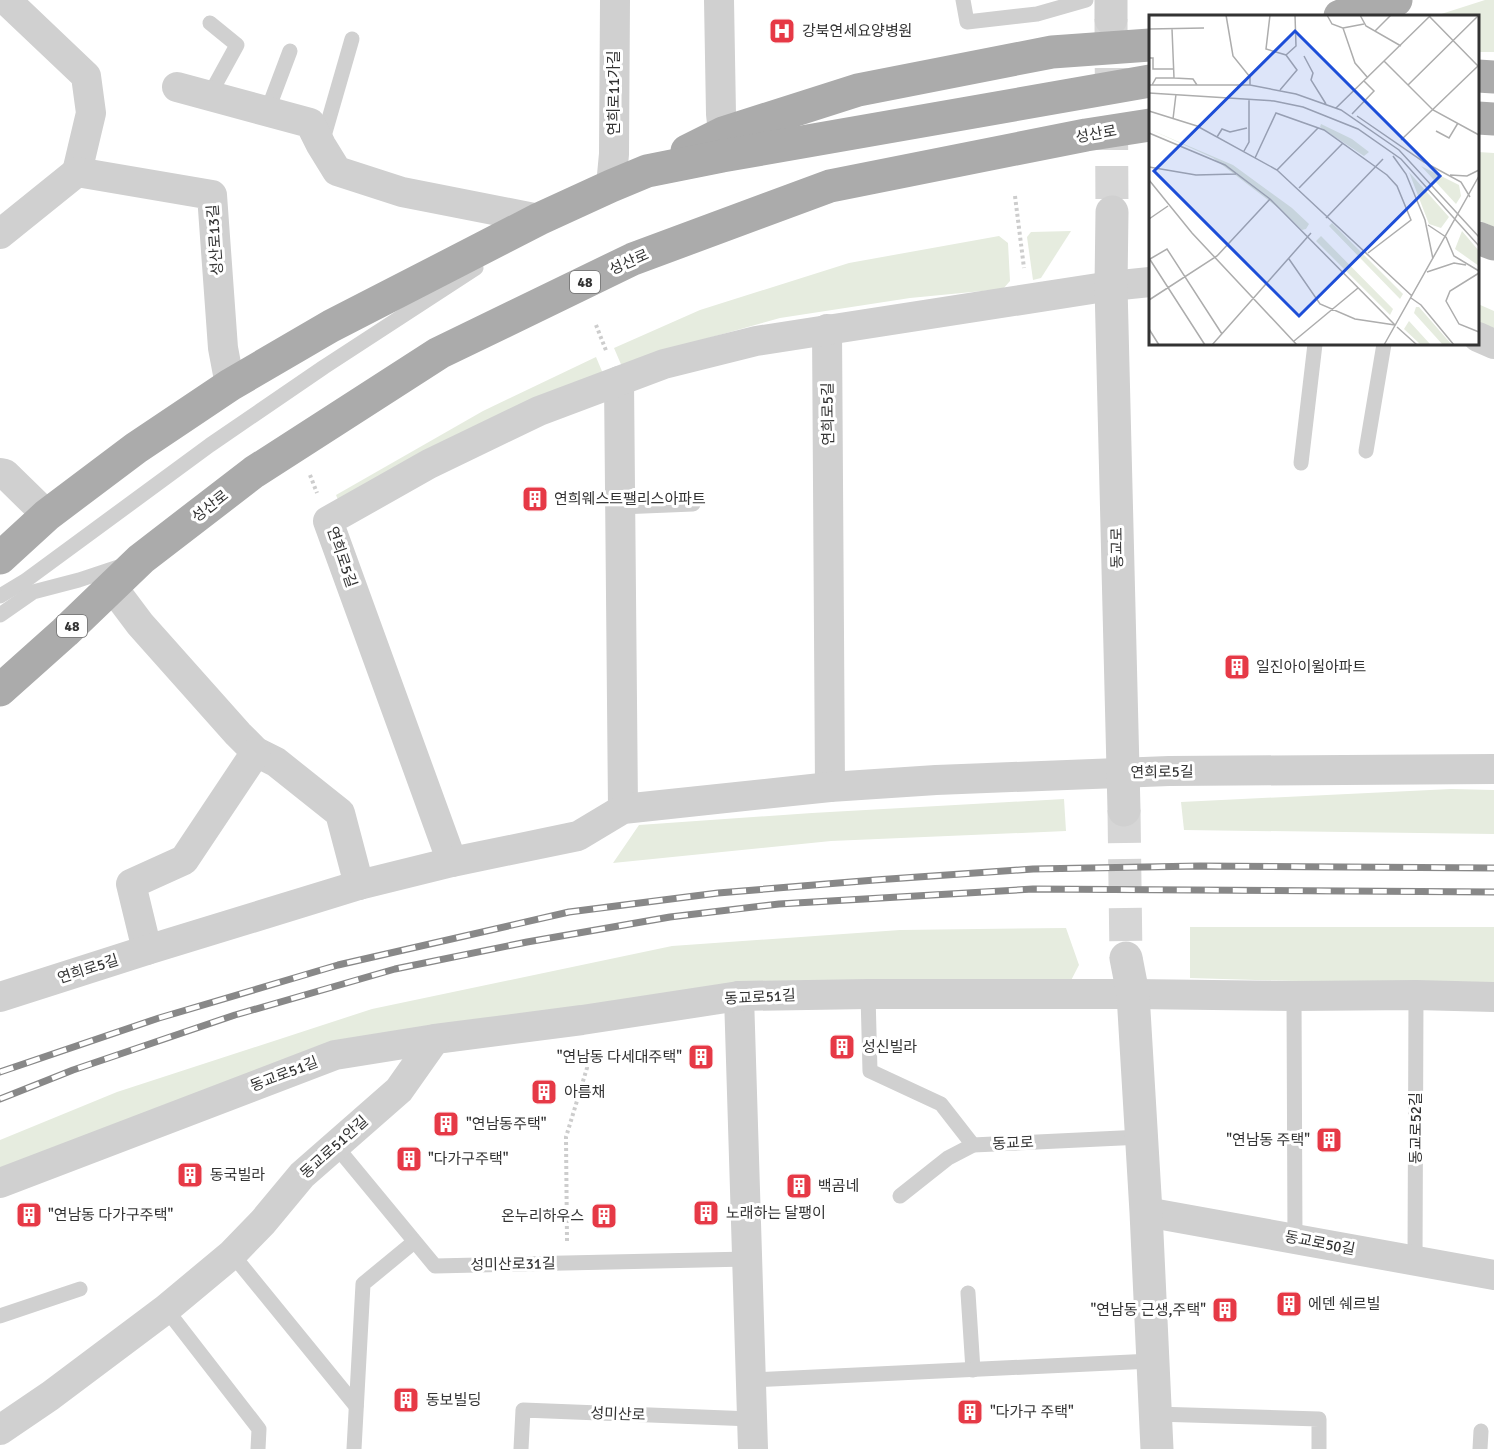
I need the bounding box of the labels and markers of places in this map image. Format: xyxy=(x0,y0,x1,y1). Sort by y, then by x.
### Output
hospital icon: 강북연세요양병원 xyxy=(767,16,797,46)
place label: 강북연세요양병원 xyxy=(802,22,912,40)
building icon: 연희웨스트팰리스아파트 xyxy=(520,484,550,514)
place label: 연희웨스트팰리스아파트 xyxy=(554,490,706,508)
building icon: 일진아이윌아파트 xyxy=(1222,652,1252,682)
place label: 일진아이윌아파트 xyxy=(1256,658,1367,676)
building icon: 성신빌라 xyxy=(827,1032,857,1062)
place label: 성신빌라 xyxy=(862,1038,917,1056)
building icon: "연남동 다세대주택" xyxy=(686,1042,716,1072)
place label: "연남동 다세대주택" xyxy=(557,1048,682,1066)
building icon: 아름채 xyxy=(529,1077,559,1107)
place label: 아름채 xyxy=(564,1083,605,1101)
building icon: "연남동주택" xyxy=(431,1109,461,1139)
place label: "연남동주택" xyxy=(466,1115,547,1133)
building icon: "연남동 주택" xyxy=(1314,1125,1344,1155)
place label: "연남동 주택" xyxy=(1226,1131,1310,1149)
building icon: "다가구주택" xyxy=(394,1144,424,1174)
place label: "다가구주택" xyxy=(428,1150,509,1168)
building icon: 동국빌라 xyxy=(175,1160,205,1190)
place label: 동국빌라 xyxy=(210,1166,265,1184)
building icon: 백곰네 xyxy=(784,1171,814,1201)
place label: 백곰네 xyxy=(818,1177,859,1195)
building icon: 노래하는 달팽이 xyxy=(691,1198,721,1228)
building icon: "연남동 다가구주택" xyxy=(14,1200,44,1230)
building icon: 온누리하우스 xyxy=(589,1201,619,1231)
place label: 노래하는 달팽이 xyxy=(726,1204,826,1222)
place label: "연남동 다가구주택" xyxy=(48,1206,173,1224)
place label: 온누리하우스 xyxy=(501,1207,584,1225)
building icon: 에덴 쉐르빌 xyxy=(1274,1289,1304,1319)
building icon: "연남동 근생,주택" xyxy=(1210,1295,1240,1325)
place label: 에덴 쉐르빌 xyxy=(1308,1295,1380,1313)
place label: "연남동 근생,주택" xyxy=(1091,1301,1206,1319)
building icon: 동보빌딩 xyxy=(391,1385,421,1415)
place label: 동보빌딩 xyxy=(426,1391,481,1409)
building icon: "다가구 주택" xyxy=(955,1397,985,1427)
place label: "다가구 주택" xyxy=(990,1403,1074,1421)

